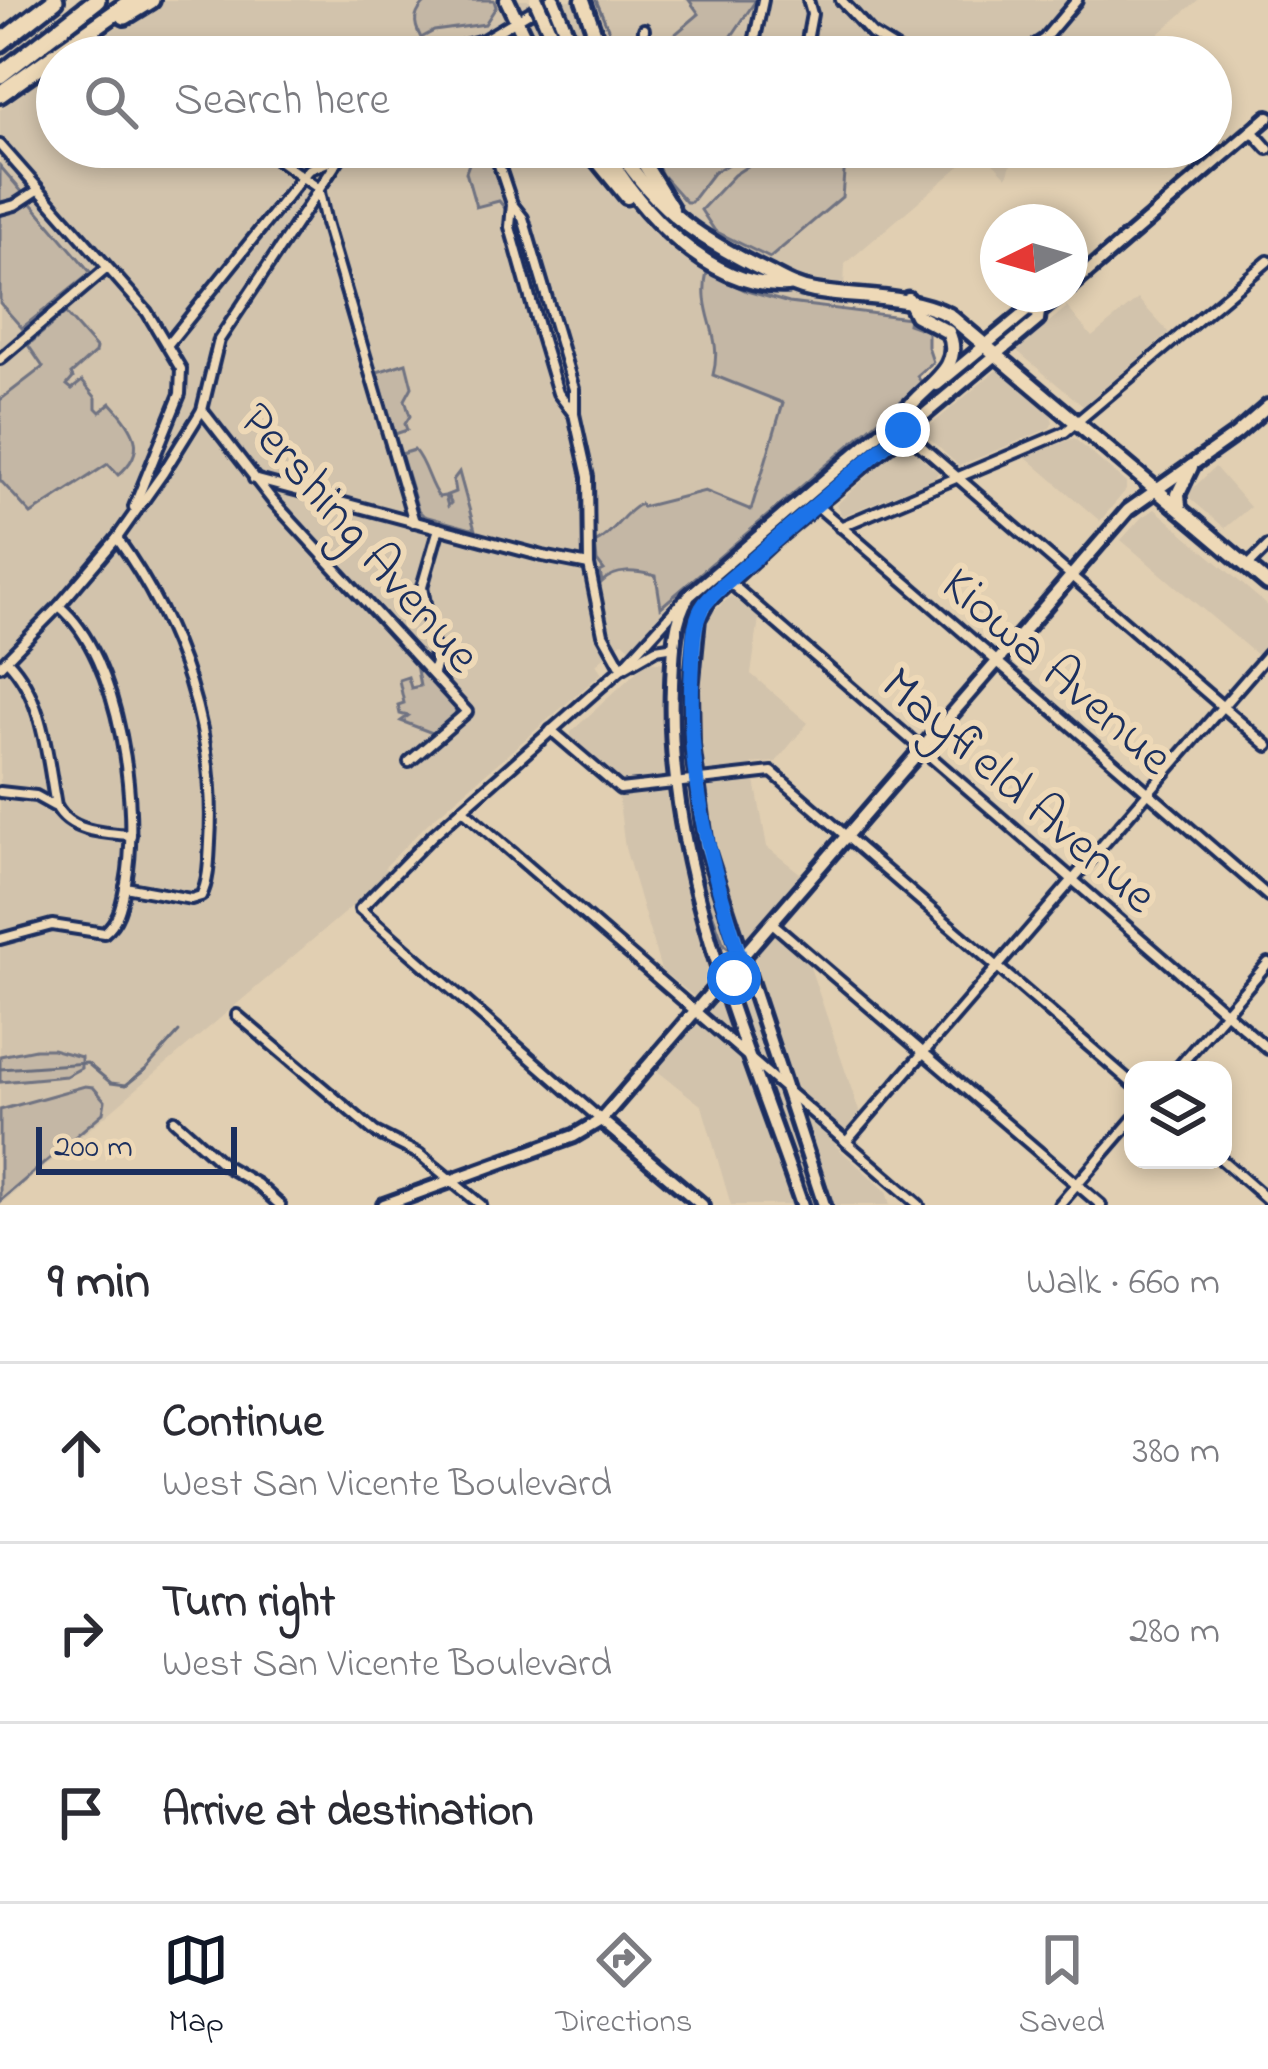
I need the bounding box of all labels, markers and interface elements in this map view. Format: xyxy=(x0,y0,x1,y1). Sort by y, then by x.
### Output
search box xyxy=(36,36,1232,168)
icon: search xyxy=(78,69,144,135)
text: Search here xyxy=(174,69,390,135)
north arrow xyxy=(980,204,1088,312)
street label: Pershing Avenue xyxy=(219,388,497,692)
route end xyxy=(876,403,930,457)
street label: Kiowa Avenue xyxy=(923,551,1188,796)
street label: Mayfield Avenue xyxy=(863,651,1172,934)
route start xyxy=(707,951,761,1005)
map controls xyxy=(1124,1061,1232,1169)
button: layers xyxy=(1124,1061,1232,1169)
scale bar xyxy=(36,1121,237,1174)
text: 200 m xyxy=(54,1124,133,1172)
text: 9 min xyxy=(48,1246,150,1321)
text: Walk · 660 m xyxy=(1026,1255,1220,1312)
text: Continue xyxy=(162,1391,323,1457)
icon: ahead xyxy=(48,1420,114,1486)
text: 380 m xyxy=(1132,1424,1220,1481)
text: West San Vicente Boulevard xyxy=(162,1457,612,1514)
text: Turn right xyxy=(162,1571,335,1637)
icon: right xyxy=(48,1600,114,1666)
text: 280 m xyxy=(1129,1604,1220,1661)
text: West San Vicente Boulevard xyxy=(162,1637,612,1694)
icon: arrive xyxy=(48,1780,114,1846)
text: Arrive at destination xyxy=(162,1780,533,1846)
tab: Map xyxy=(163,1927,229,2047)
tab: Directions xyxy=(555,1927,692,2047)
tab: Saved xyxy=(1019,1927,1105,2047)

